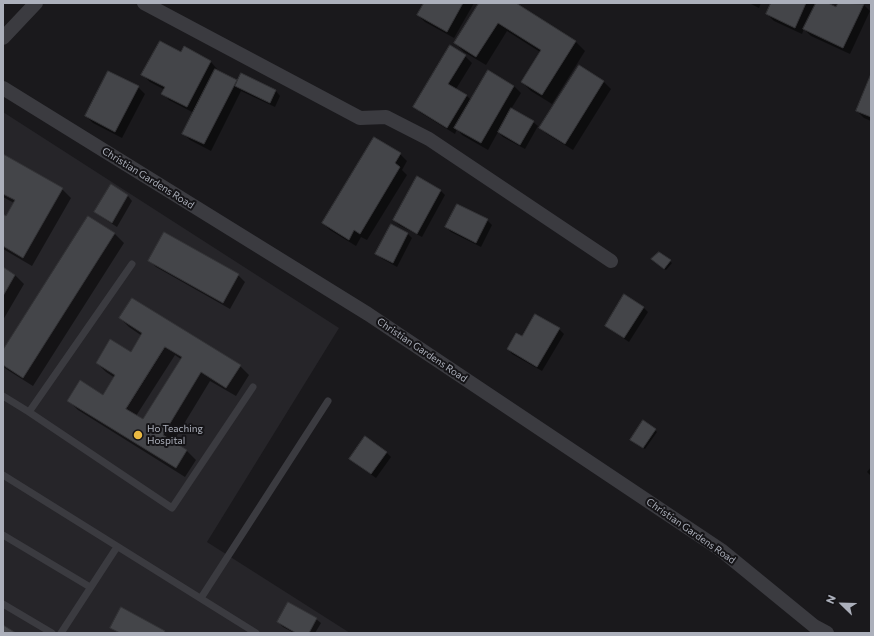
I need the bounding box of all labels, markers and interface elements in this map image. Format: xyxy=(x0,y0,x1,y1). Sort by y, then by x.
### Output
street label: Christian Gardens Road xyxy=(100,145,196,211)
street label: Christian Gardens Road xyxy=(375,315,469,385)
place label: Ho Teaching Hospital xyxy=(147,423,203,446)
marker: Ho Teaching Hospital xyxy=(132,429,144,441)
street label: Christian Gardens Road xyxy=(644,496,738,566)
north arrow xyxy=(822,584,862,624)
text: N xyxy=(823,593,838,605)

